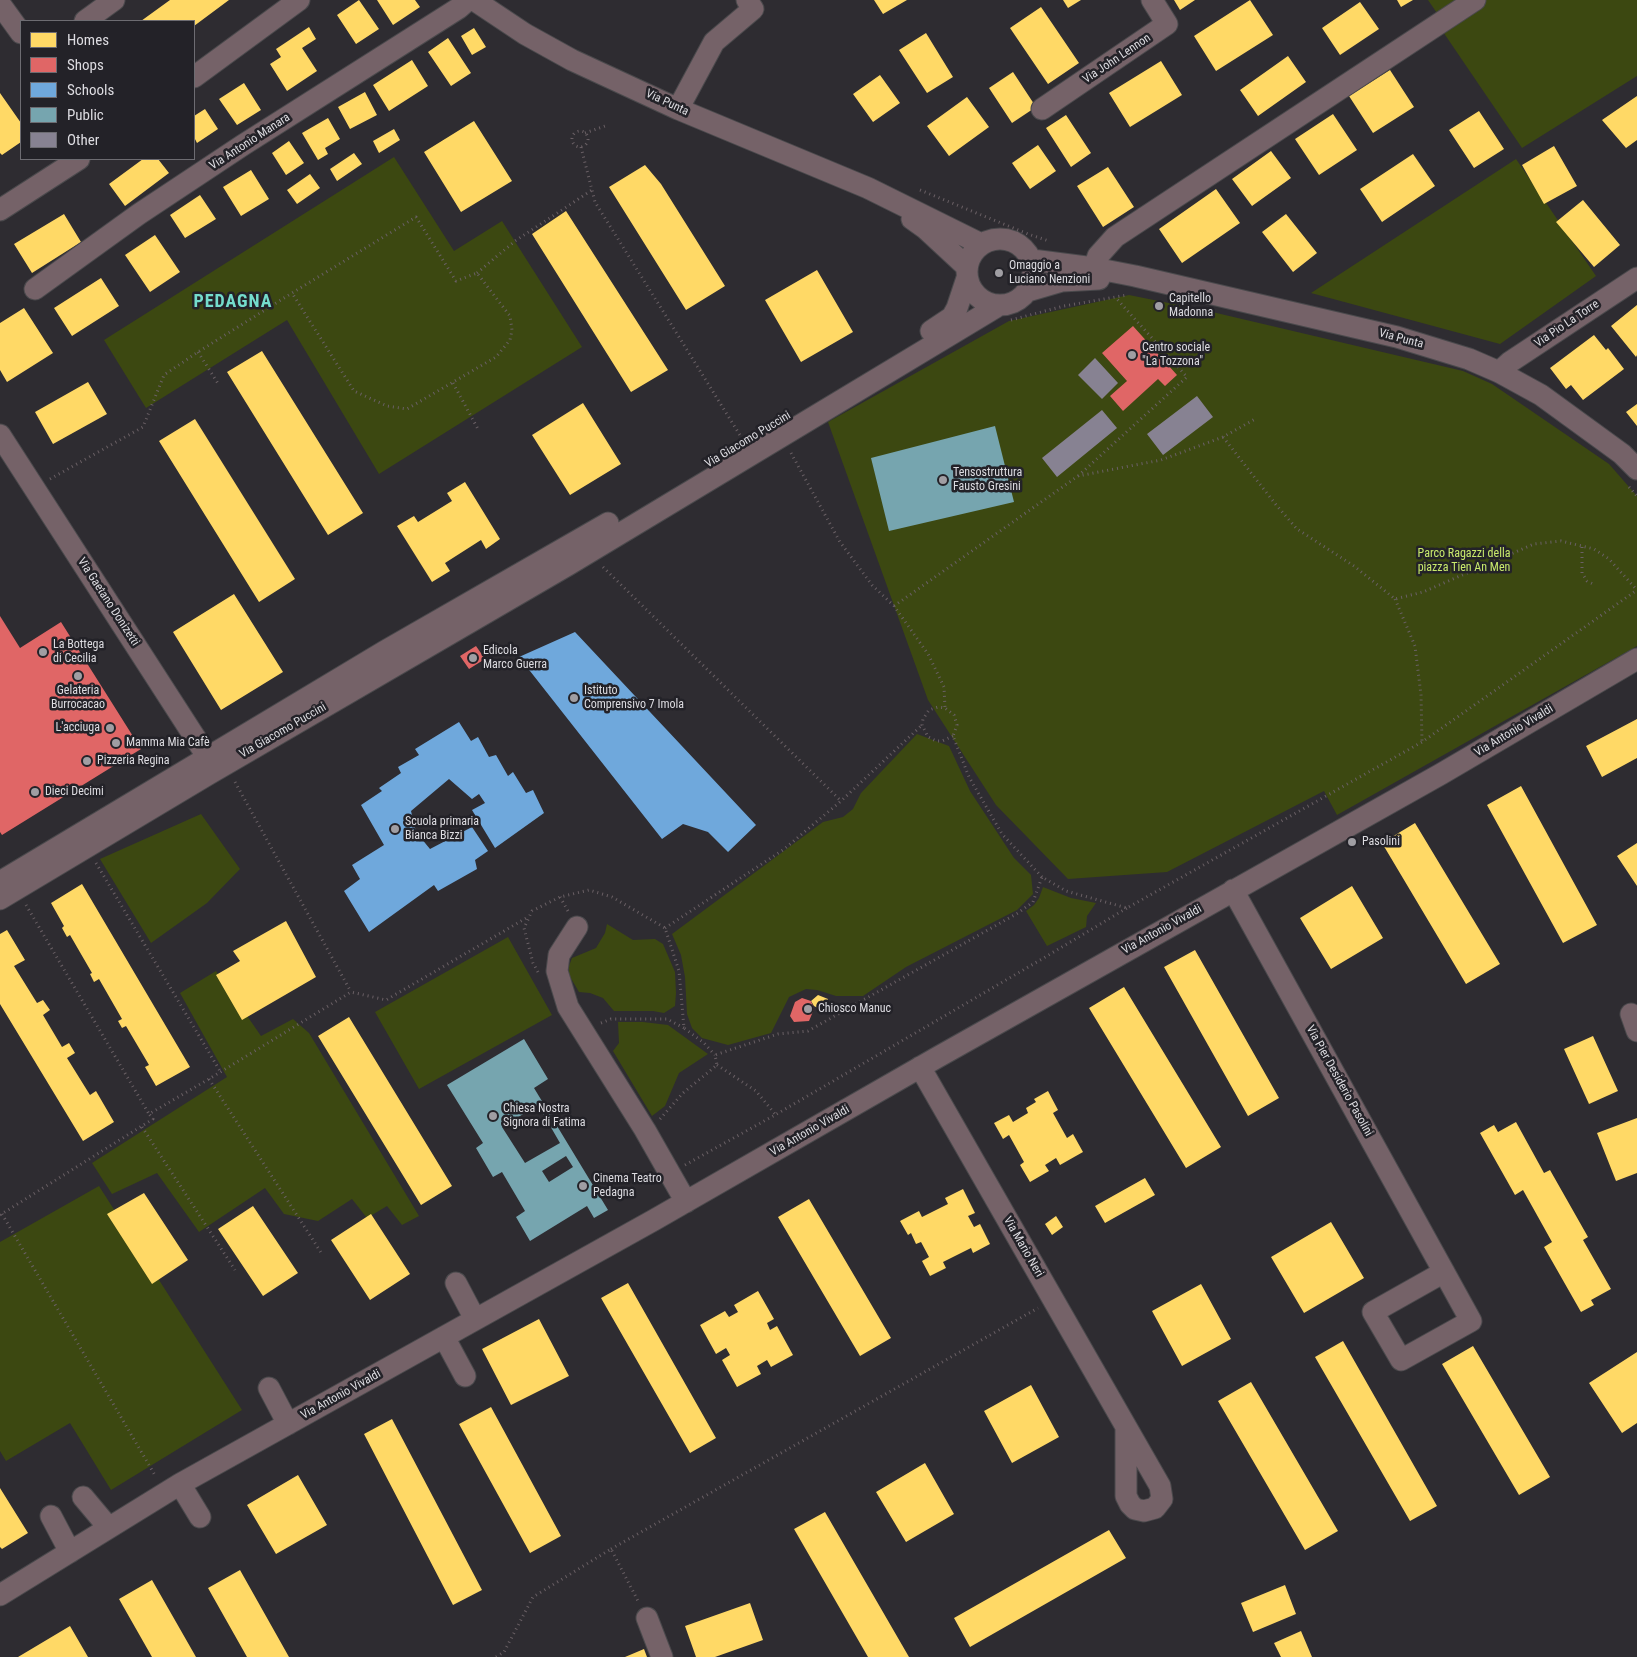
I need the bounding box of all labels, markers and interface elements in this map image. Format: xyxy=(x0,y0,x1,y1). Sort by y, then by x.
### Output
legend xyxy=(20,20,195,160)
text: Homes xyxy=(67,31,109,49)
street label: Via John Lennon xyxy=(1080,31,1154,87)
text: Shops xyxy=(67,56,104,74)
text: Schools xyxy=(67,81,114,99)
street label: Via Punta xyxy=(643,87,691,119)
text: Public xyxy=(67,106,104,124)
street label: Via Antonio Manara xyxy=(207,111,293,173)
text: Other xyxy=(67,131,99,149)
place label: Omaggio a Luciano Nenzioni xyxy=(1009,259,1090,287)
marker: Omaggio a Luciano Nenzioni xyxy=(993,267,1005,279)
district label: PEDAGNA xyxy=(193,291,273,313)
place label: Capitello Madonna xyxy=(1169,292,1213,320)
street label: Via Pio La Torre xyxy=(1532,297,1602,351)
marker: Capitello Madonna xyxy=(1153,300,1165,312)
street label: Via Punta xyxy=(1377,326,1425,352)
place label: Centro sociale "La Tozzona" xyxy=(1142,341,1210,369)
marker: Centro sociale "La Tozzona" xyxy=(1126,349,1138,361)
street label: Via Giacomo Puccini xyxy=(702,409,794,471)
place label: Tensostruttura Fausto Gresini xyxy=(953,466,1022,494)
marker: Tensostruttura Fausto Gresini xyxy=(937,474,949,486)
park label: Parco Ragazzi della piazza Tien An Men xyxy=(1418,547,1510,575)
street label: Via Gaetano Donizetti xyxy=(74,555,142,649)
place label: La Bottega di Cecilia xyxy=(53,638,104,666)
place label: Edicola Marco Guerra xyxy=(483,644,547,672)
marker: La Bottega di Cecilia xyxy=(37,646,49,658)
marker: Edicola Marco Guerra xyxy=(467,652,479,664)
marker: Gelateria Burrocacao xyxy=(72,670,84,682)
place label: Gelateria Burrocacao xyxy=(51,684,105,712)
place label: Istituto Comprensivo 7 Imola xyxy=(584,684,684,712)
marker: Istituto Comprensivo 7 Imola xyxy=(568,692,580,704)
street label: Via Giacomo Puccini xyxy=(237,700,329,762)
street label: Via Antonio Vivaldi xyxy=(1472,702,1556,760)
place label: L'acciuga xyxy=(55,721,100,735)
marker: L'acciuga xyxy=(104,722,116,734)
place label: Mamma Mia Cafè xyxy=(126,736,210,750)
marker: Mamma Mia Cafè xyxy=(110,737,122,749)
place label: Pizzeria Regina xyxy=(97,754,170,768)
marker: Pizzeria Regina xyxy=(81,755,93,767)
place label: Dieci Decimi xyxy=(45,785,104,799)
marker: Dieci Decimi xyxy=(29,786,41,798)
place label: Scuola primaria Bianca Bizzi xyxy=(405,815,479,843)
marker: Scuola primaria Bianca Bizzi xyxy=(389,823,401,835)
place label: Pasolini xyxy=(1362,835,1400,849)
marker: Pasolini xyxy=(1346,836,1358,848)
street label: Via Antonio Vivaldi xyxy=(1119,902,1205,958)
place label: Chiosco Manuc xyxy=(818,1002,891,1016)
marker: Chiosco Manuc xyxy=(802,1003,814,1015)
street label: Via Pier Desiderio Pasolini xyxy=(1302,1023,1376,1139)
place label: Chiesa Nostra Signora di Fatima xyxy=(503,1102,586,1130)
street label: Via Antonio Vivaldi xyxy=(768,1102,852,1160)
marker: Chiesa Nostra Signora di Fatima xyxy=(487,1110,499,1122)
place label: Cinema Teatro Pedagna xyxy=(593,1172,662,1200)
marker: Cinema Teatro Pedagna xyxy=(577,1180,589,1192)
street label: Via Mario Neri xyxy=(1000,1214,1046,1280)
street label: Via Antonio Vivaldi xyxy=(298,1367,384,1423)

